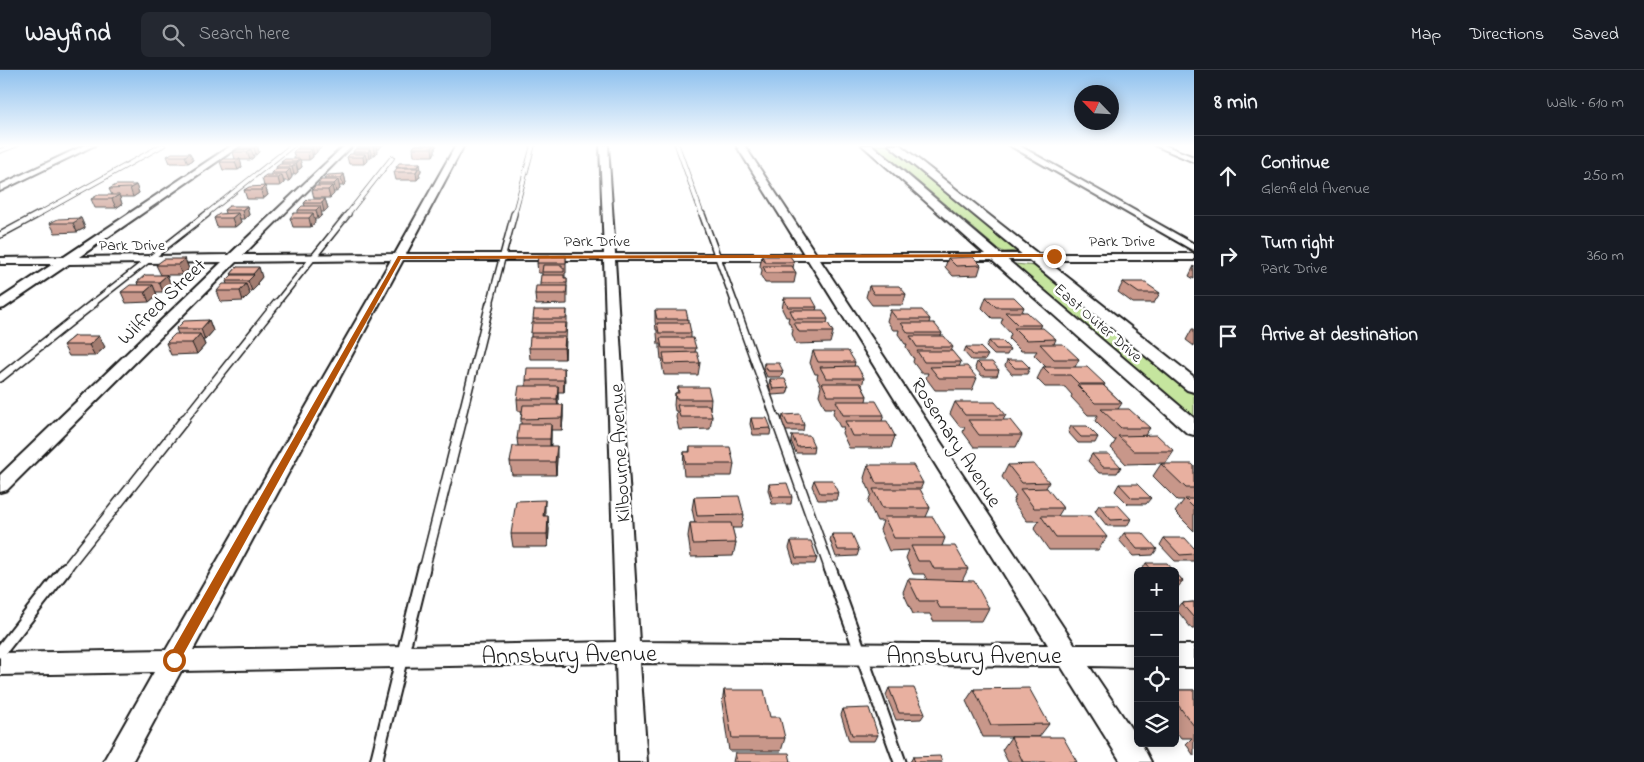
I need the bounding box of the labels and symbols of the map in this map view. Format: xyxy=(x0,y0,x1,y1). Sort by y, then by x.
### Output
north arrow xyxy=(1074,85,1119,130)
street label: Park Drive xyxy=(564,230,631,254)
street label: Park Drive xyxy=(1089,230,1156,254)
street label: Park Drive xyxy=(99,234,166,258)
route end xyxy=(1043,245,1066,268)
street label: Wilfred Street xyxy=(112,253,214,353)
street label: East Outer Drive xyxy=(1048,278,1148,369)
street label: Rosemary Avenue xyxy=(902,373,1008,514)
street label: Kilbourne Avenue xyxy=(603,383,640,523)
street label: Annsbury Avenue xyxy=(481,637,657,677)
street label: Annsbury Avenue xyxy=(886,640,1062,676)
route start xyxy=(163,649,186,672)

